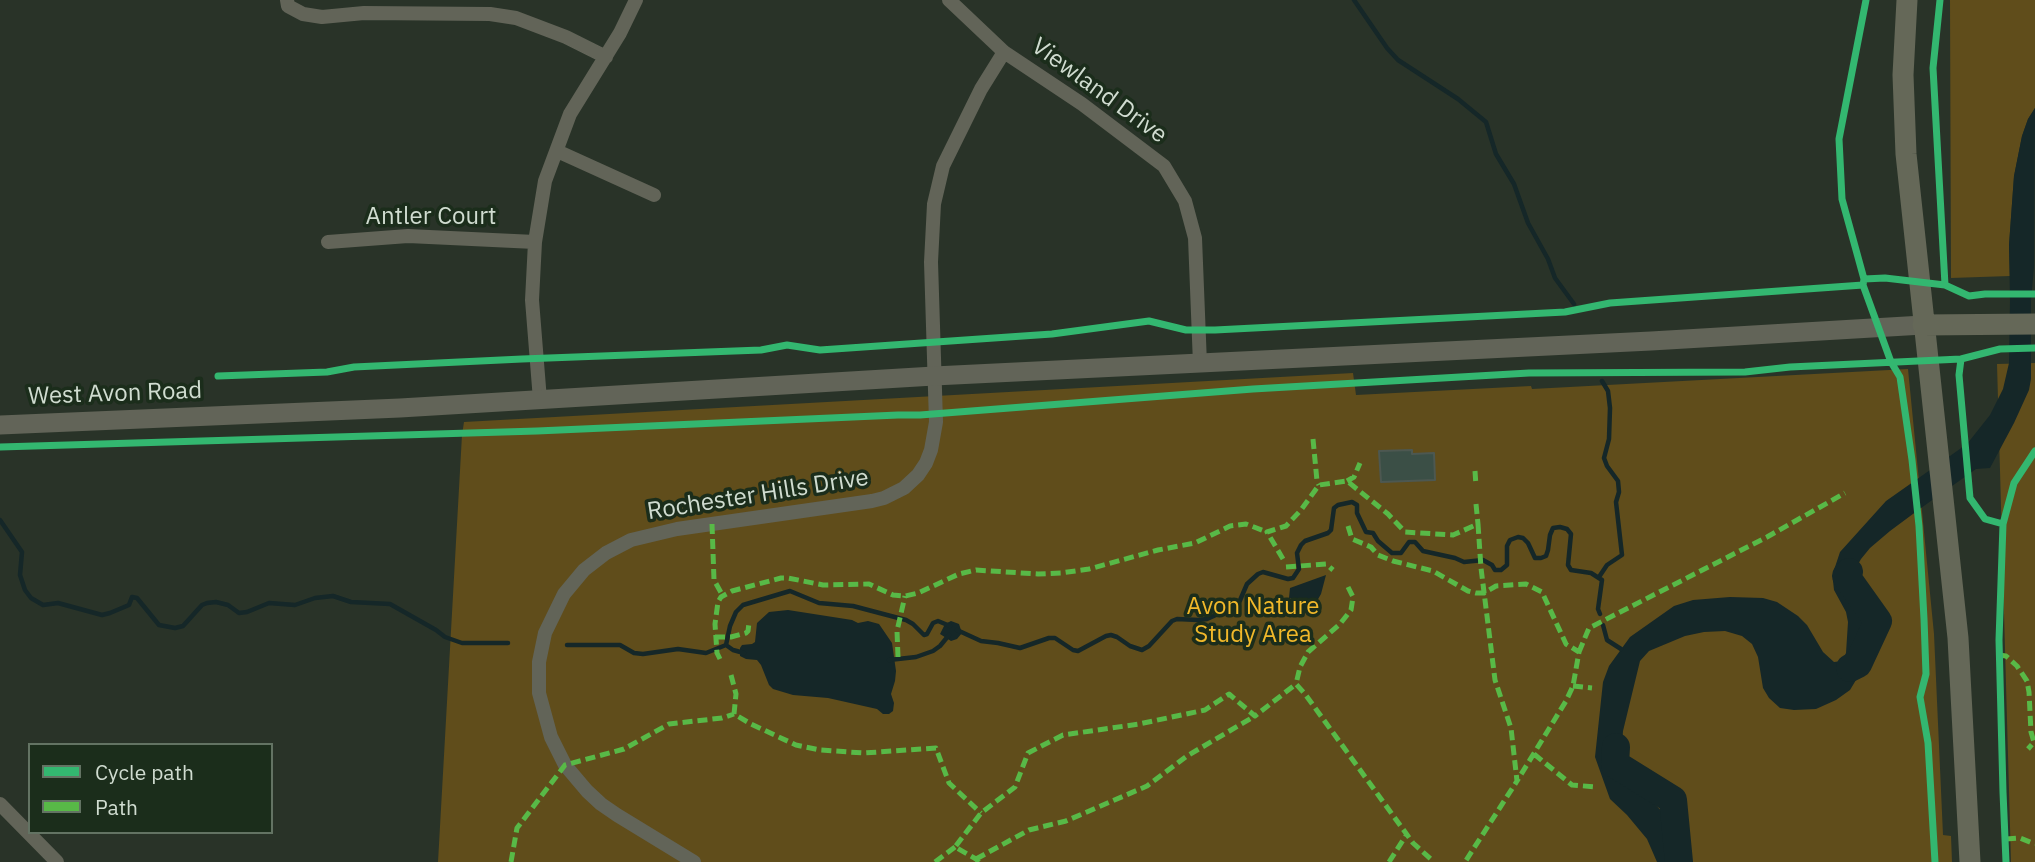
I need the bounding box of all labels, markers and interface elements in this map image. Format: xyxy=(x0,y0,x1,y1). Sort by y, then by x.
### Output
street label: Viewland Drive xyxy=(1026,32,1172,150)
street label: Antler Court xyxy=(366,203,496,231)
street label: West Avon Road xyxy=(27,377,203,411)
street label: Rochester Hills Drive xyxy=(645,463,871,527)
park label: Avon Nature Study Area xyxy=(1187,593,1319,649)
legend xyxy=(28,743,273,834)
text: Cycle path xyxy=(95,758,194,786)
text: Path xyxy=(95,793,138,821)

